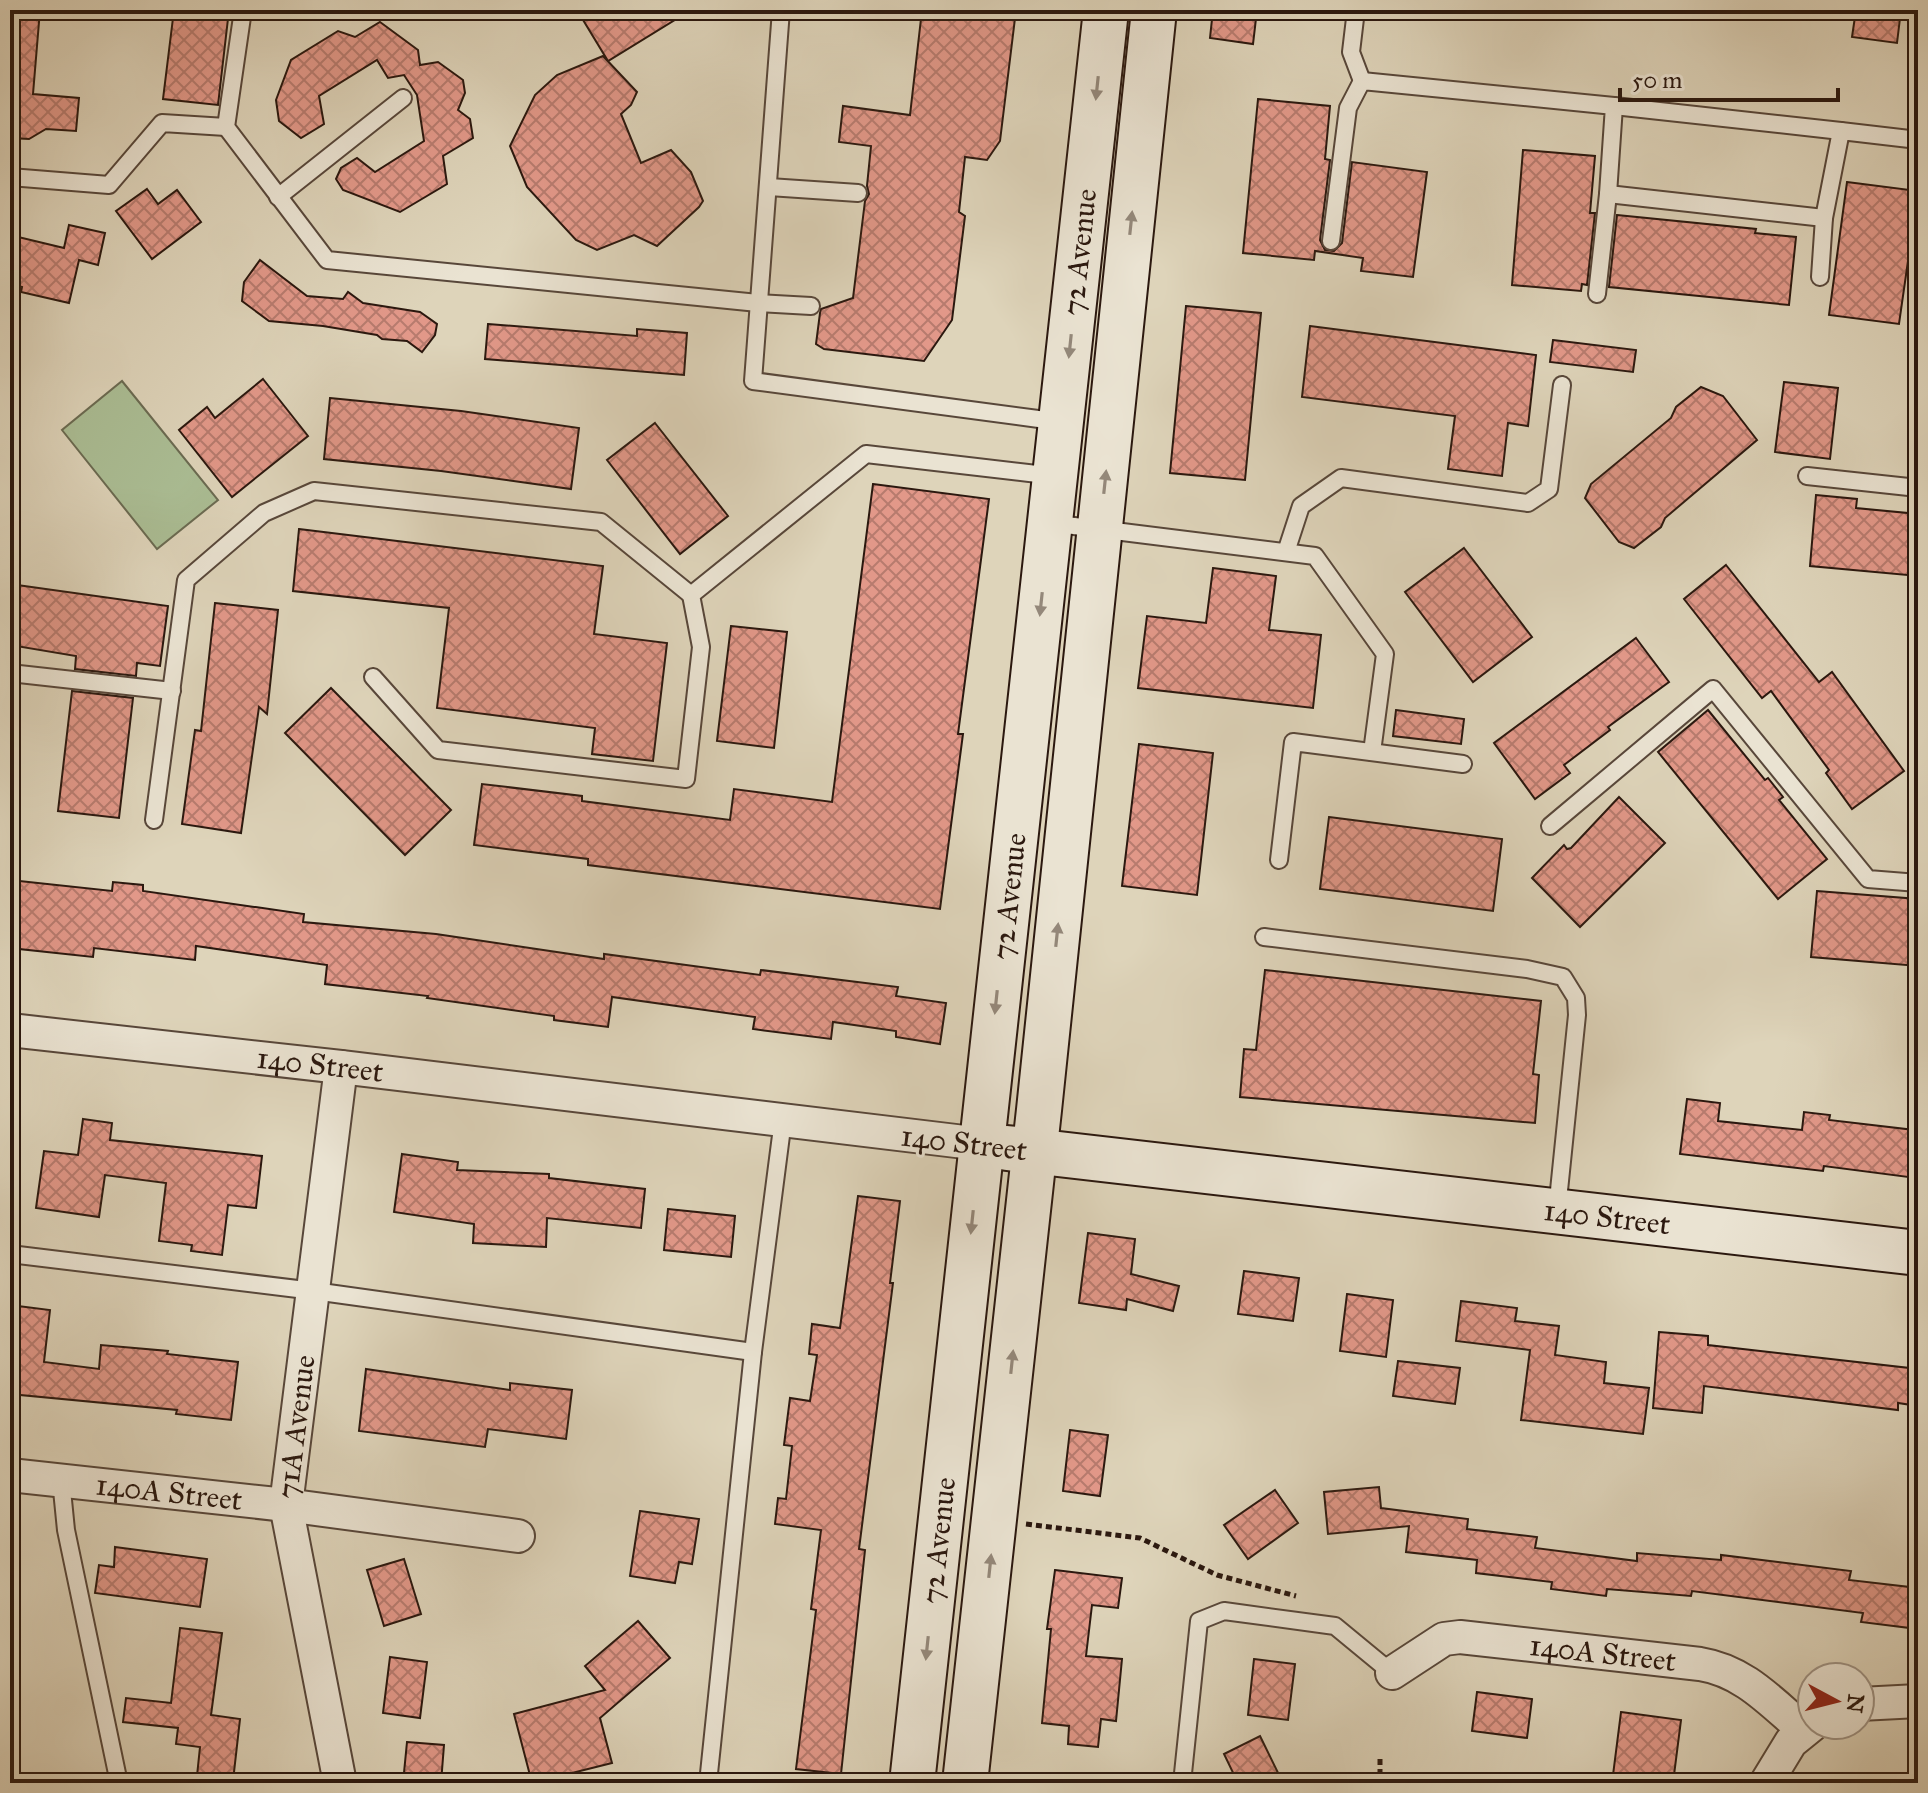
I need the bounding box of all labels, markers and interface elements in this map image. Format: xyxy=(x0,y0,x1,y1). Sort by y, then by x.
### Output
scale bar xyxy=(1620,52,1838,102)
text: 50 m xyxy=(1632,65,1682,95)
one-way arrow xyxy=(1091,75,1104,100)
street label: 72 Avenue xyxy=(1055,187,1104,317)
one-way arrow xyxy=(1125,210,1138,235)
one-way arrow xyxy=(1063,334,1076,359)
one-way arrow xyxy=(1098,469,1111,494)
one-way arrow xyxy=(1034,592,1047,617)
street label: 72 Avenue xyxy=(984,831,1034,962)
one-way arrow xyxy=(1051,922,1064,947)
one-way arrow xyxy=(990,990,1003,1015)
street label: 140 Street xyxy=(255,1040,386,1090)
street label: 140 Street xyxy=(899,1117,1030,1169)
street label: 140 Street xyxy=(1542,1192,1673,1242)
one-way arrow xyxy=(966,1210,979,1235)
one-way arrow xyxy=(1006,1349,1019,1374)
street label: 71A Avenue xyxy=(269,1353,323,1501)
street label: 140A Street xyxy=(94,1466,245,1518)
street label: 72 Avenue xyxy=(914,1475,963,1606)
one-way arrow xyxy=(983,1553,996,1578)
street label: 140A Street xyxy=(1528,1627,1678,1679)
one-way arrow xyxy=(920,1636,933,1661)
north arrow xyxy=(1796,1661,1876,1741)
text: N xyxy=(1841,1692,1870,1715)

